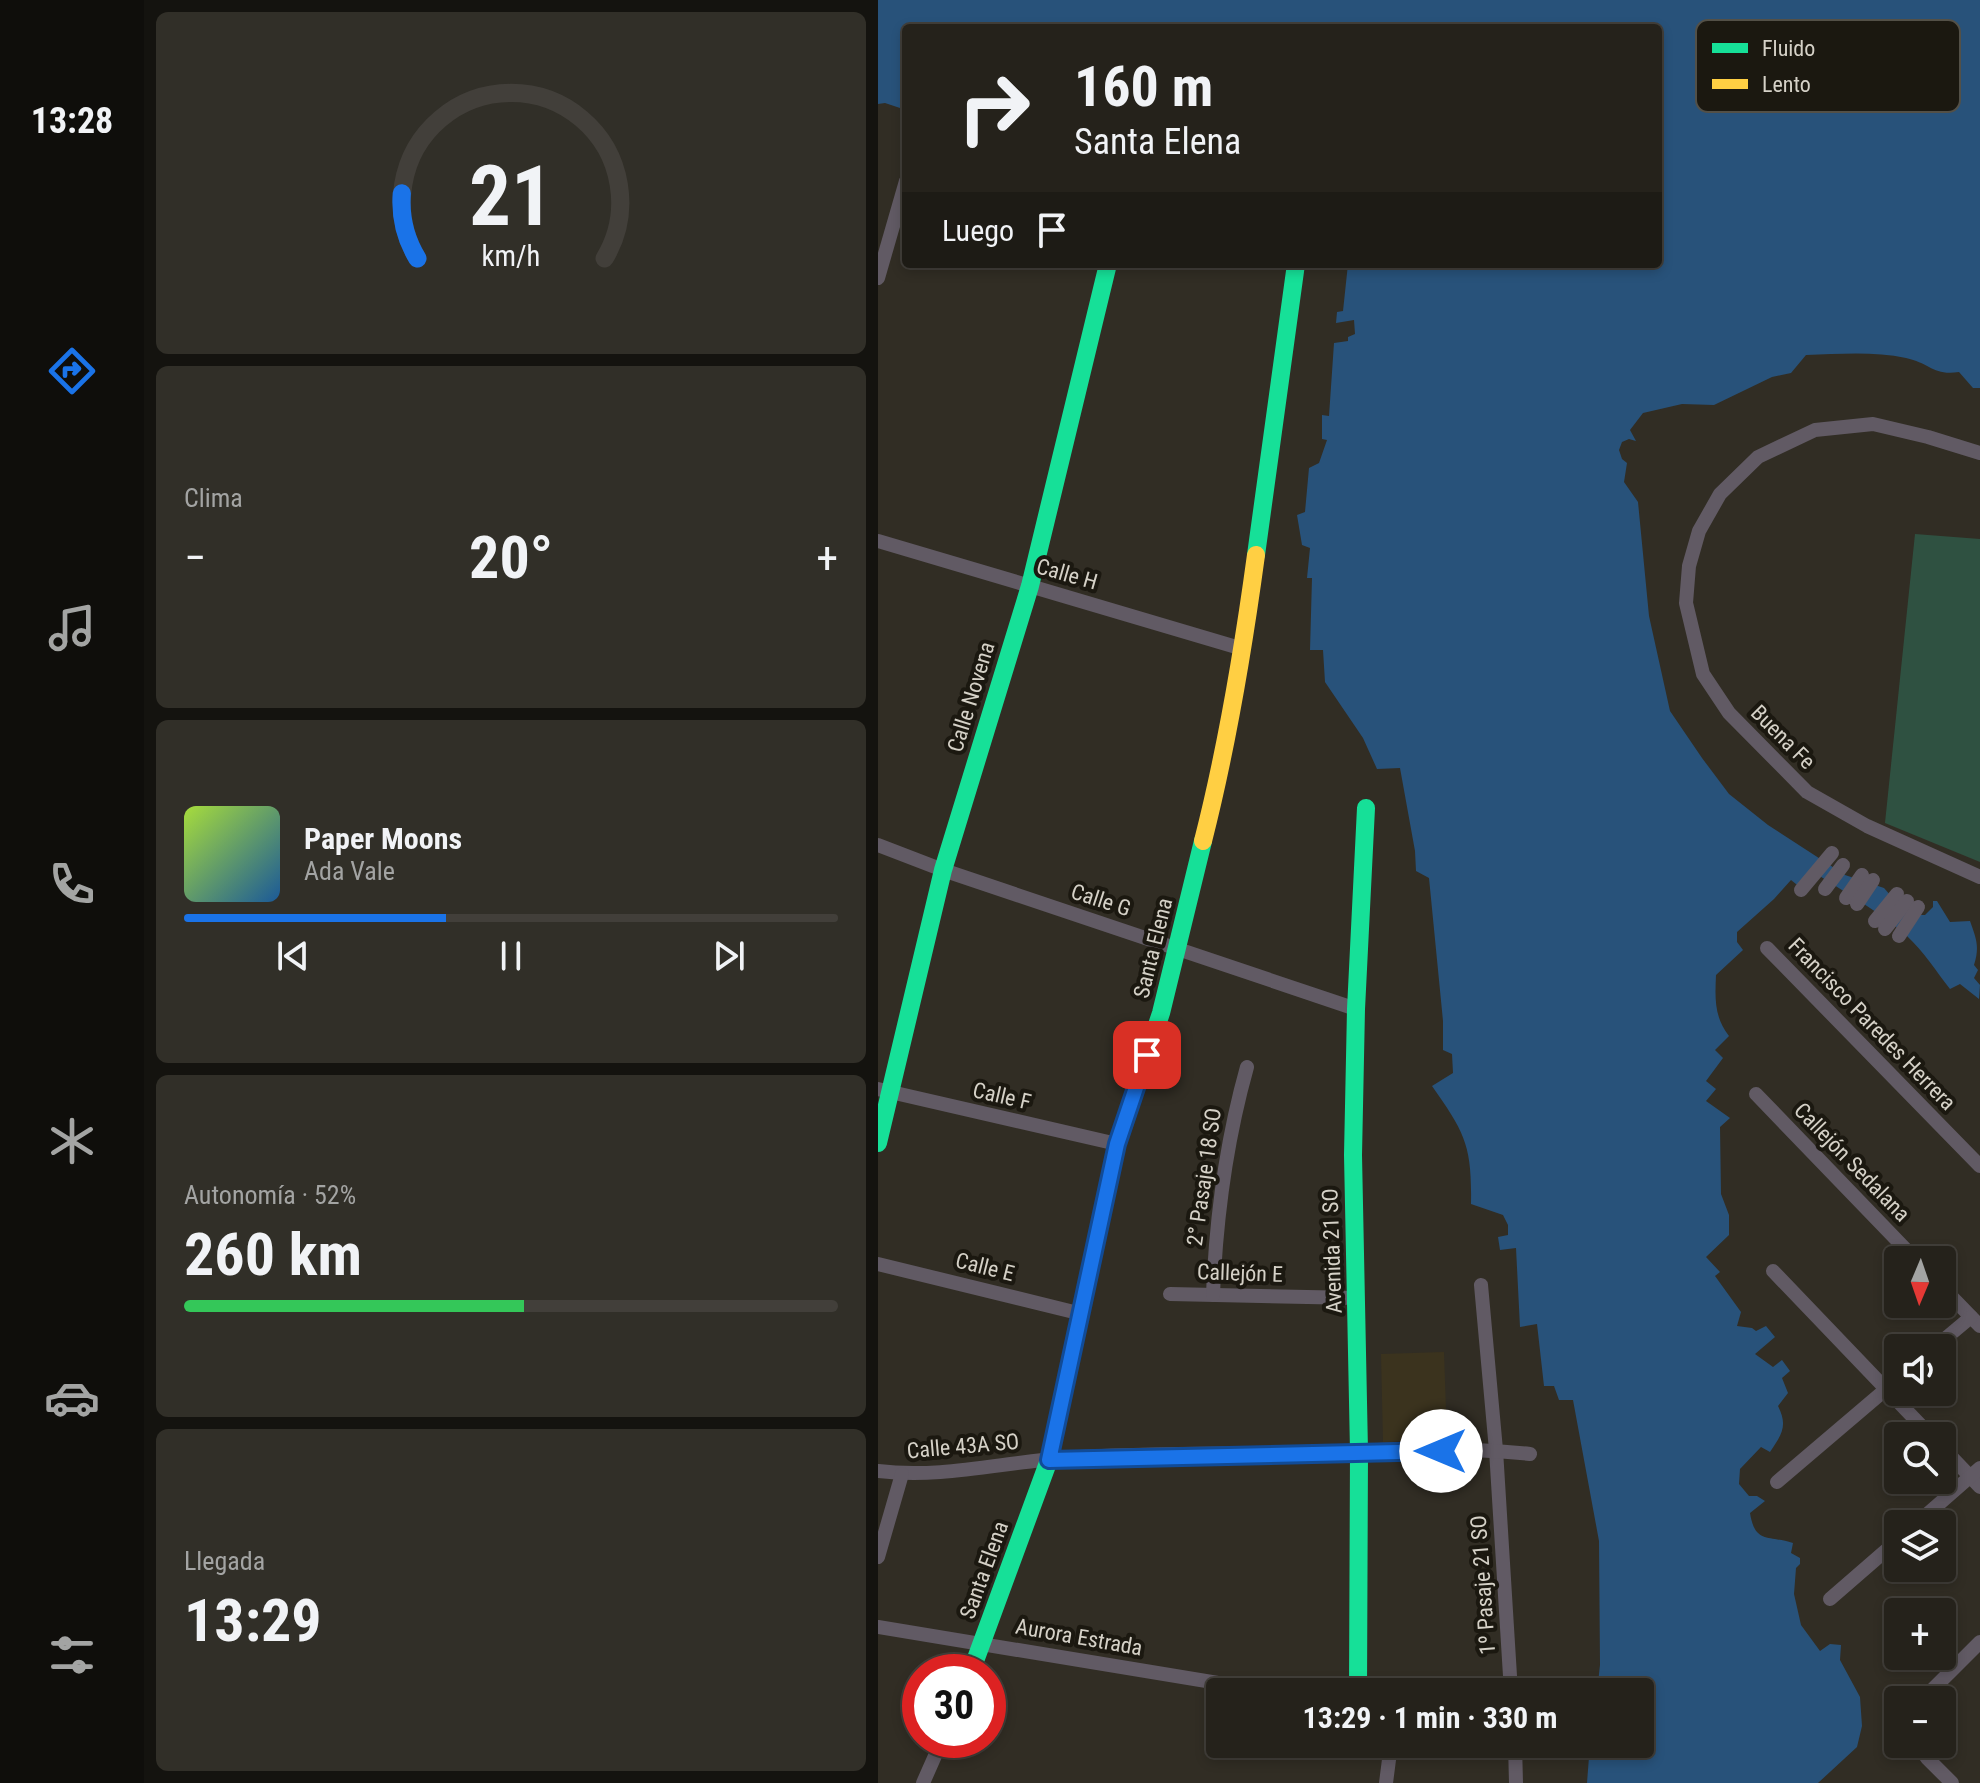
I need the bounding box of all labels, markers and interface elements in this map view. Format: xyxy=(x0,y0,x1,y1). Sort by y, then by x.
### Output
legend xyxy=(1696,20,1960,112)
text: Fluido xyxy=(1762,36,1815,61)
text: 160 m xyxy=(1074,54,1213,120)
icon: right xyxy=(942,56,1046,160)
text: Lento xyxy=(1762,72,1811,97)
text: 13:28 xyxy=(31,100,113,142)
text: Santa Elena xyxy=(1074,121,1241,163)
text: 21 xyxy=(469,148,553,245)
icon: arrive xyxy=(1030,208,1074,252)
text: Luego xyxy=(942,213,1014,248)
text: km/h xyxy=(482,239,540,273)
icon: directions xyxy=(44,343,100,399)
text: Clima xyxy=(184,483,243,513)
text: 20° xyxy=(469,522,553,593)
text: − xyxy=(184,532,206,584)
text: + xyxy=(816,532,838,584)
street label: Calle H xyxy=(1034,553,1100,595)
icon: music xyxy=(44,600,100,656)
street label: Calle Novena xyxy=(942,639,1000,755)
street label: Buena Fe xyxy=(1746,700,1820,774)
text: Paper Moons xyxy=(304,821,462,856)
icon: phone xyxy=(44,856,100,912)
text: Ada Vale xyxy=(304,856,395,886)
street label: Calle G xyxy=(1068,879,1134,921)
street label: Santa Elena xyxy=(1129,895,1177,1001)
street label: Francisco Paredes Herrera xyxy=(1783,933,1961,1115)
icon: previous xyxy=(271,934,315,978)
icon: pause xyxy=(489,934,533,978)
icon: next xyxy=(707,934,751,978)
pin xyxy=(1113,1021,1181,1089)
icon: arrive xyxy=(1125,1033,1169,1077)
street label: Calle F xyxy=(970,1077,1034,1115)
street label: Callejón Sedalana xyxy=(1789,1098,1915,1226)
street label: 2° Pasaje 18 SO xyxy=(1182,1106,1226,1248)
icon: climate xyxy=(44,1113,100,1169)
text: Autonomía · 52% xyxy=(184,1180,356,1210)
street label: Avenida 21 SO xyxy=(1317,1188,1347,1314)
text: 260 km xyxy=(184,1219,362,1290)
north arrow xyxy=(1884,1246,1956,1318)
map controls xyxy=(1884,1246,1956,1758)
street label: Calle E xyxy=(953,1248,1017,1286)
street label: Callejón E xyxy=(1197,1259,1283,1287)
button: sound xyxy=(1884,1334,1956,1406)
icon: car xyxy=(44,1370,100,1426)
position arrow xyxy=(1399,1409,1483,1493)
button: search xyxy=(1884,1422,1956,1494)
street label: Calle 43A SO xyxy=(906,1429,1020,1463)
button: layers xyxy=(1884,1510,1956,1582)
street label: 1º Pasaje 21 SO xyxy=(1466,1514,1500,1656)
street label: Santa Elena xyxy=(955,1518,1013,1622)
text: Llegada xyxy=(184,1546,265,1576)
text: 13:29 xyxy=(184,1585,322,1656)
button: + xyxy=(1884,1598,1956,1670)
street label: Aurora Estrada xyxy=(1014,1614,1144,1660)
icon: filters xyxy=(44,1627,100,1683)
speed limit sign: 30 xyxy=(902,1654,1006,1758)
button: − xyxy=(1884,1686,1956,1758)
text: 13:29 · 1 min · 330 m xyxy=(1303,1700,1557,1735)

